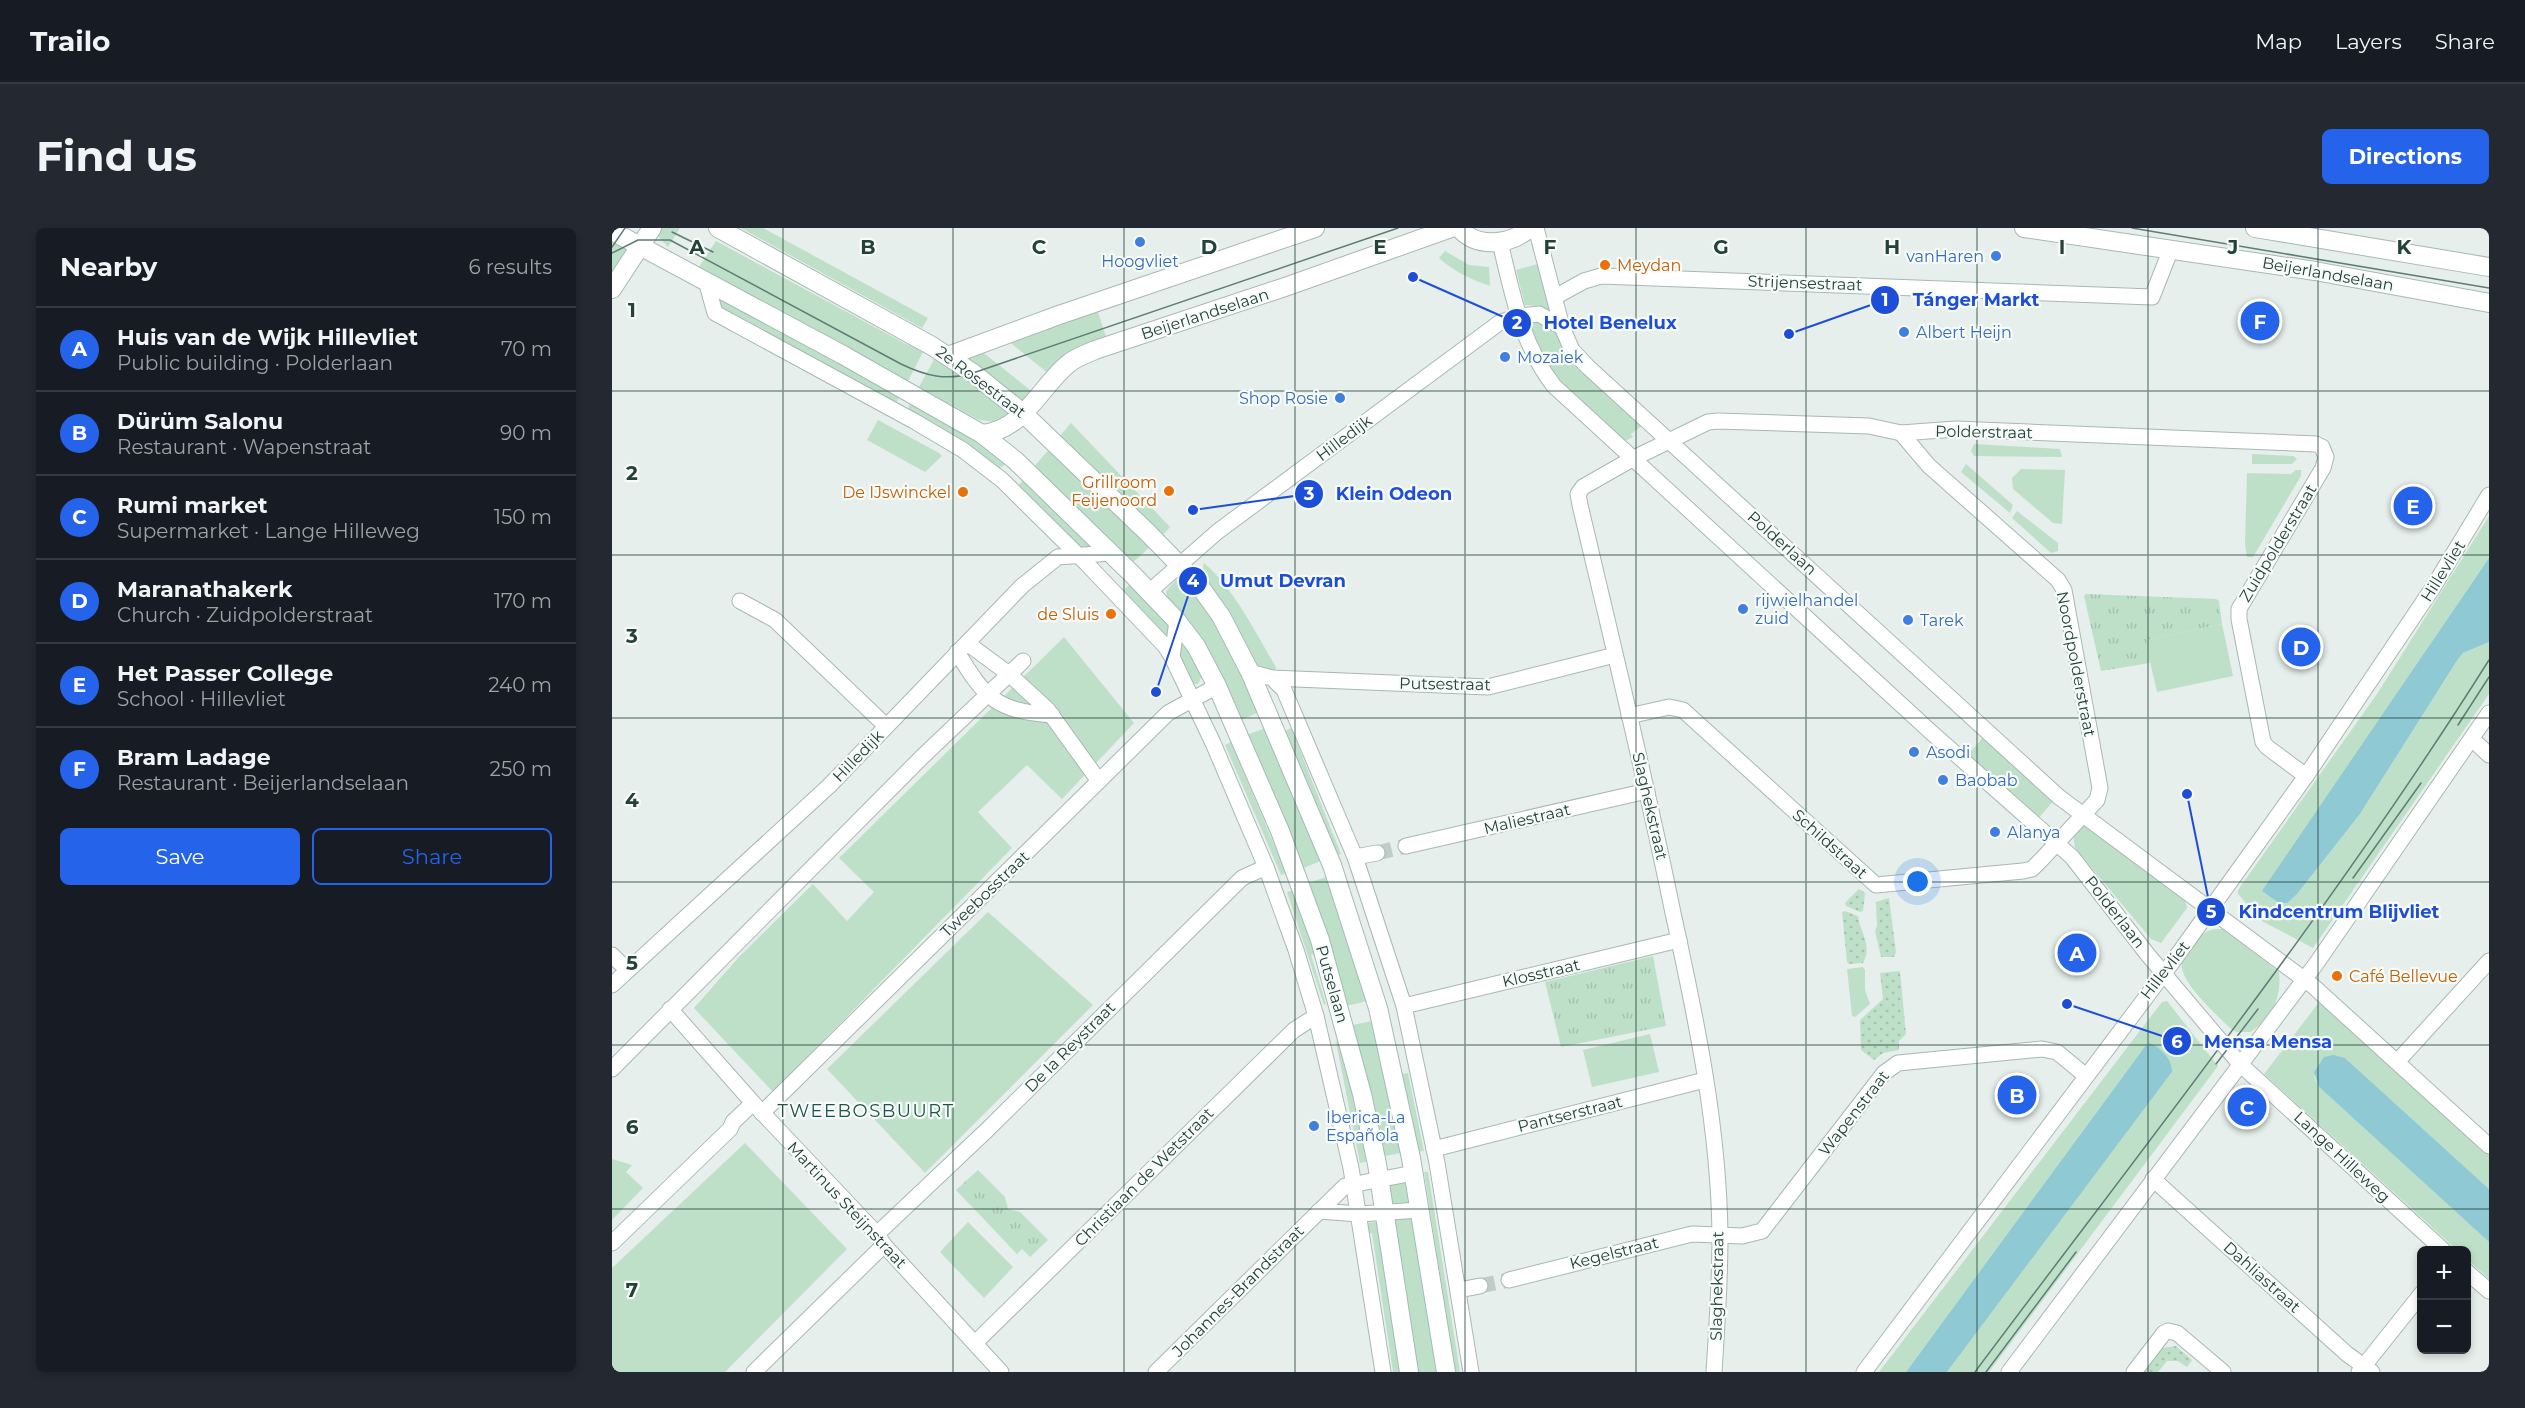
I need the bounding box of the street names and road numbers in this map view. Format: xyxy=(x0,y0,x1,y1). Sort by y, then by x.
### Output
street label: Beijerlandselaan xyxy=(2261,253,2395,295)
street label: Strijensestraat xyxy=(1747,272,1863,295)
street label: Beijerlandselaan xyxy=(1139,284,1271,344)
street label: 2e Rosestraat xyxy=(932,342,1030,422)
street label: Hilledijk xyxy=(1312,411,1376,465)
street label: Polderstraat xyxy=(1935,422,2034,442)
street label: Zuidpolderstraat xyxy=(2235,480,2321,605)
street label: Polderlaan xyxy=(1744,507,1820,579)
street label: Hillevliet xyxy=(2417,536,2470,605)
street label: Noordpolderstraat xyxy=(2053,590,2100,739)
street label: Putsestraat xyxy=(1399,674,1491,694)
street label: Hilledijk xyxy=(829,726,888,786)
street label: Slaghekstraat xyxy=(1628,750,1672,862)
street label: Maliestraat xyxy=(1482,800,1573,838)
street label: Schildstraat xyxy=(1789,805,1872,883)
street label: Tweebosstraat xyxy=(937,847,1034,941)
street label: Polderlaan xyxy=(2081,872,2149,952)
street label: Hillevliet xyxy=(2136,937,2194,1003)
street label: Putselaan xyxy=(1312,943,1352,1025)
street label: Klosstraat xyxy=(1500,955,1582,991)
street label: De la Reystraat xyxy=(1021,997,1120,1096)
street label: Wapenstraat xyxy=(1815,1066,1894,1159)
street label: Pantserstraat xyxy=(1516,1092,1625,1136)
street label: Christiaan de Wetstraat xyxy=(1071,1103,1218,1250)
street label: Lange Hilleweg xyxy=(2290,1108,2394,1206)
street label: Martinus Steijnstraat xyxy=(783,1138,911,1273)
street label: Johannes-Brandstraat xyxy=(1168,1221,1308,1361)
street label: Slaghekstraat xyxy=(1707,1230,1727,1341)
street label: Kegelstraat xyxy=(1568,1233,1661,1273)
street label: Dahliastraat xyxy=(2220,1237,2305,1317)

